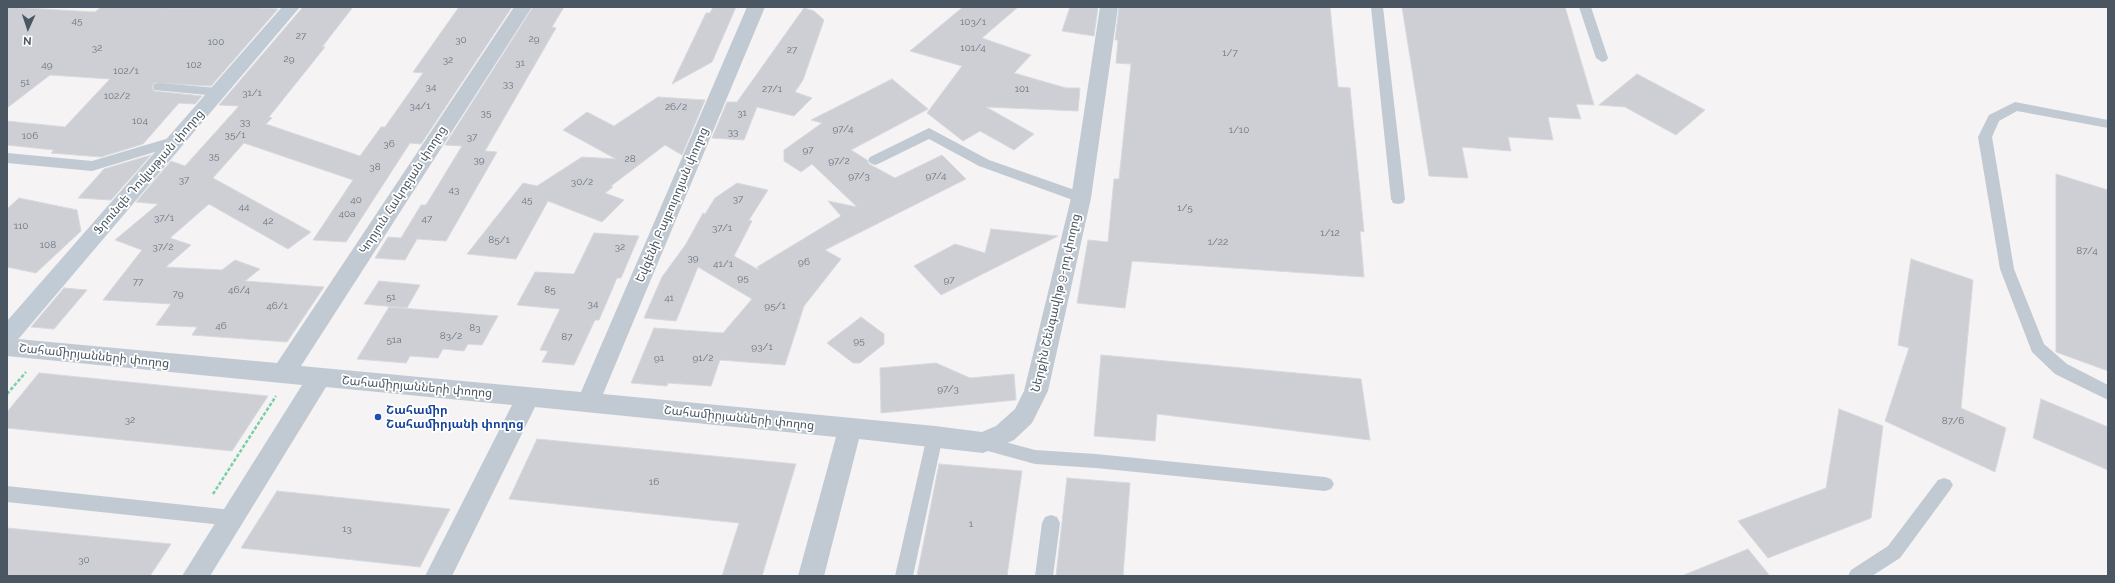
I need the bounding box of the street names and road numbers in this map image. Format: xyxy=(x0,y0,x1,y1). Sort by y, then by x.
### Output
street label: Ֆրունզե Դովլաթյան փողոց xyxy=(91,107,207,237)
street label: Կորյուն Հակոբյան փողոց xyxy=(356,123,450,257)
street label: Եվգենի Բայբուրդյան փողոց xyxy=(633,125,711,285)
street label: Ներքին Շենգավիթ 9-րդ փողոց xyxy=(1028,212,1084,394)
street label: Շահամիրյանների փողոց xyxy=(18,341,170,371)
street label: Շահամիրյանների փողոց xyxy=(341,373,493,401)
street label: Շահամիրյանների փողոց xyxy=(663,403,815,433)

